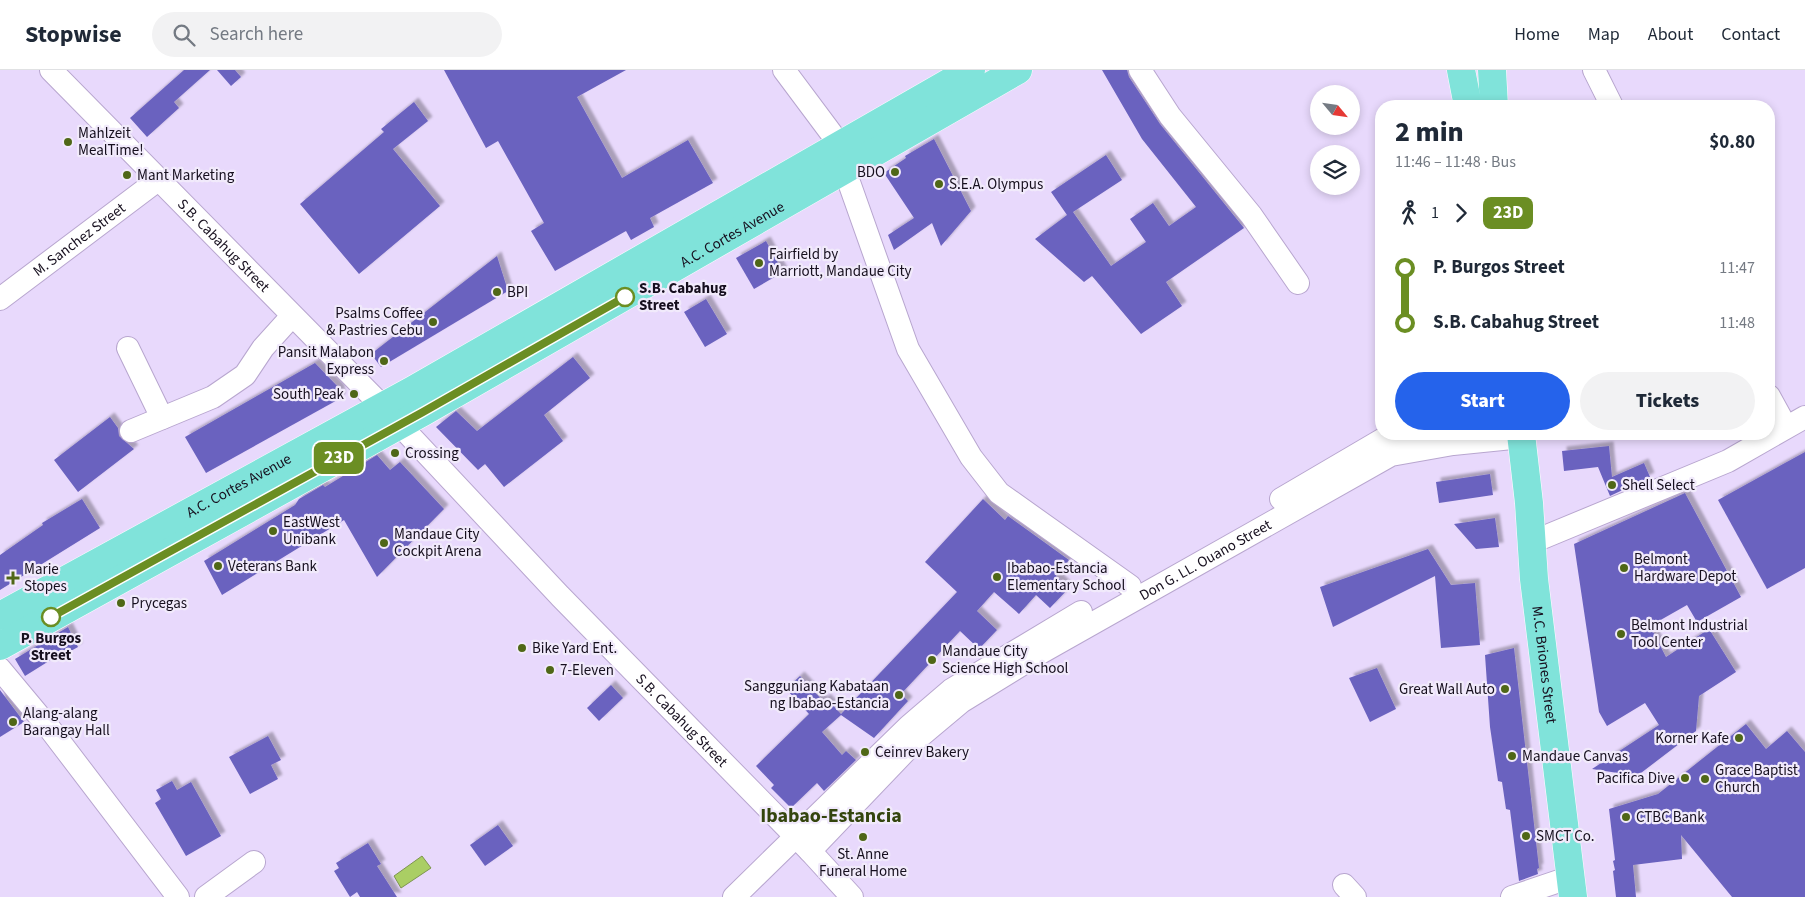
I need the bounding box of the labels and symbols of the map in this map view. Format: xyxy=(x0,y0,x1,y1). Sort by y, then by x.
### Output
north arrow xyxy=(1310,85,1360,135)
place label: Mahlzeit MealTime! xyxy=(78,123,143,161)
marker: Mahlzeit MealTime! xyxy=(62,136,74,148)
place label: BDO xyxy=(857,162,885,183)
place label: Mant Marketing xyxy=(137,165,235,186)
marker: BDO xyxy=(889,166,901,178)
marker: Mant Marketing xyxy=(121,169,133,181)
place label: S.E.A. Olympus xyxy=(949,174,1043,195)
marker: S.E.A. Olympus xyxy=(933,178,945,190)
street label: S.B. Cabahug Street xyxy=(173,194,275,297)
street label: A.C. Cortes Avenue xyxy=(676,196,788,273)
street label: M. Sanchez Street xyxy=(28,198,130,281)
place label: Fairfield by Marriott, Mandaue City xyxy=(769,244,912,282)
marker: Fairfield by Marriott, Mandaue City xyxy=(753,257,765,269)
place label: S.B. Cabahug Street xyxy=(639,278,726,316)
place label: BPI xyxy=(507,282,528,303)
marker: BPI xyxy=(491,286,503,298)
marker: S.B. Cabahug Street xyxy=(615,287,635,307)
place label: Psalms Coffee & Pastries Cebu xyxy=(326,303,423,341)
marker: Psalms Coffee & Pastries Cebu xyxy=(427,316,439,328)
place label: Pansit Malabon Express xyxy=(278,342,374,380)
marker: Pansit Malabon Express xyxy=(378,355,390,367)
place label: South Peak xyxy=(273,384,345,405)
marker: South Peak xyxy=(348,388,360,400)
line badge: 23D xyxy=(310,442,368,474)
place label: Crossing xyxy=(405,443,459,464)
marker: Crossing xyxy=(389,447,401,459)
street label: A.C. Cortes Avenue xyxy=(182,448,295,523)
place label: Shell Select xyxy=(1622,475,1695,496)
marker: Shell Select xyxy=(1606,479,1618,491)
place label: EastWest Unibank xyxy=(283,512,340,550)
street label: Don G. LL. Ouano Street xyxy=(1135,514,1275,606)
place label: Mandaue City Cockpit Arena xyxy=(394,524,481,562)
marker: EastWest Unibank xyxy=(267,525,279,537)
marker: Mandaue City Cockpit Arena xyxy=(378,537,390,549)
place label: Belmont Hardware Depot xyxy=(1634,549,1736,587)
place label: Veterans Bank xyxy=(228,556,318,577)
place label: Ibabao-Estancia Elementary School xyxy=(1007,558,1125,596)
place label: Marie Stopes xyxy=(24,559,67,597)
marker: Veterans Bank xyxy=(212,560,224,572)
marker: Belmont Hardware Depot xyxy=(1618,562,1630,574)
marker: Marie Stopes xyxy=(6,571,20,585)
marker: Ibabao-Estancia Elementary School xyxy=(991,571,1003,583)
place label: Prycegas xyxy=(131,593,187,614)
marker: Prycegas xyxy=(115,597,127,609)
street label: M.C. Briones Street xyxy=(1527,605,1562,725)
marker: P. Burgos Street xyxy=(41,607,61,627)
place label: Belmont Industrial Tool Center xyxy=(1631,615,1748,653)
place label: P. Burgos Street xyxy=(21,628,82,666)
marker: Belmont Industrial Tool Center xyxy=(1615,628,1627,640)
place label: Bike Yard Ent. xyxy=(532,638,617,659)
place label: Mandaue City Science High School xyxy=(942,641,1069,679)
marker: Bike Yard Ent. xyxy=(516,642,528,654)
marker: Mandaue City Science High School xyxy=(926,654,938,666)
place label: 7-Eleven xyxy=(560,660,614,681)
marker: 7-Eleven xyxy=(544,664,556,676)
street label: S.B. Cabahug Street xyxy=(631,669,733,772)
place label: Sangguniang Kabataan ng Ibabao-Estancia xyxy=(744,676,889,714)
place label: Great Wall Auto xyxy=(1399,679,1495,700)
marker: Great Wall Auto xyxy=(1499,683,1511,695)
marker: Sangguniang Kabataan ng Ibabao-Estancia xyxy=(893,689,905,701)
place label: Alang-alang Barangay Hall xyxy=(23,703,110,741)
marker: Alang-alang Barangay Hall xyxy=(7,716,19,728)
place label: Korner Kafe xyxy=(1655,728,1729,749)
marker: Korner Kafe xyxy=(1733,732,1745,744)
place label: Ceinrev Bakery xyxy=(875,742,969,763)
marker: Ceinrev Bakery xyxy=(859,746,871,758)
place label: Mandaue Canvas xyxy=(1522,746,1628,767)
marker: Mandaue Canvas xyxy=(1506,750,1518,762)
place label: Grace Baptist Church xyxy=(1715,760,1798,798)
place label: Pacifica Dive xyxy=(1596,768,1675,789)
marker: Pacifica Dive xyxy=(1679,772,1691,784)
marker: Grace Baptist Church xyxy=(1699,773,1711,785)
district label: Ibabao-Estancia xyxy=(760,802,902,830)
place label: CTBC Bank xyxy=(1636,807,1705,828)
marker: CTBC Bank xyxy=(1620,811,1632,823)
place label: SMCT Co. xyxy=(1536,826,1595,847)
marker: SMCT Co. xyxy=(1520,830,1532,842)
marker: St. Anne Funeral Home xyxy=(857,831,869,843)
place label: St. Anne Funeral Home xyxy=(819,844,907,882)

